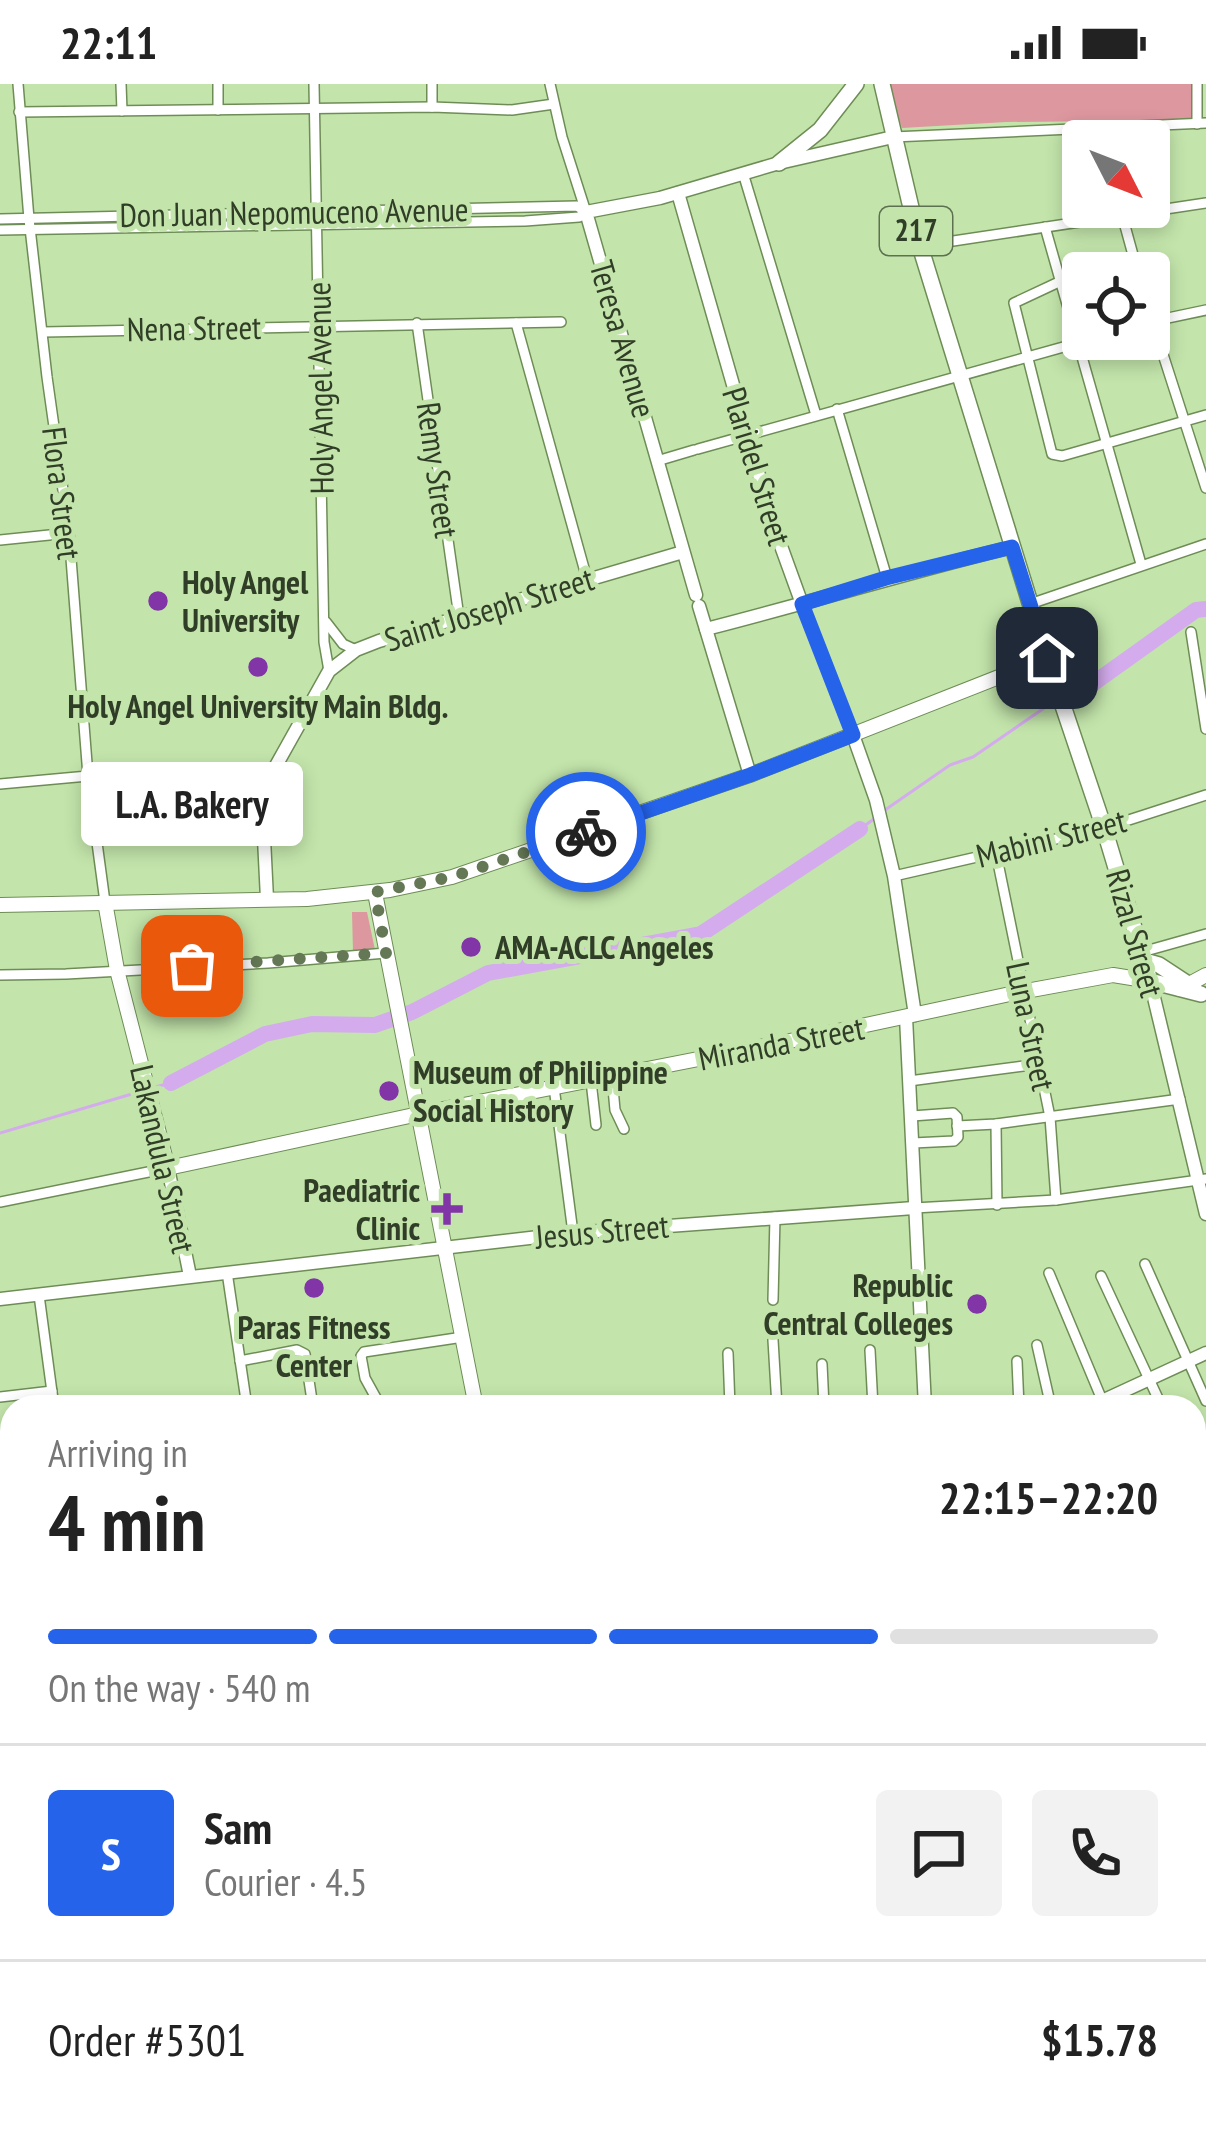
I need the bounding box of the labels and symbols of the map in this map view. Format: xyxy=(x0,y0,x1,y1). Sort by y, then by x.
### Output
north arrow xyxy=(1062,120,1170,228)
street label: Don Juan Nepomuceno Avenue xyxy=(119,187,469,236)
road number: 217 xyxy=(880,207,952,255)
street label: Teresa Avenue xyxy=(581,255,666,422)
street label: Holy Angel Avenue xyxy=(296,281,343,495)
street label: Nena Street xyxy=(126,305,262,350)
street label: Plaridel Street xyxy=(713,382,802,550)
street label: Remy Street xyxy=(408,399,469,540)
street label: Flora Street xyxy=(33,424,92,562)
street label: Saint Joseph Street xyxy=(379,556,599,661)
place label: Holy Angel University xyxy=(182,560,309,641)
marker: Holy Angel University xyxy=(145,588,171,614)
pin xyxy=(996,607,1098,709)
marker: Holy Angel University Main Bldg. xyxy=(245,654,271,680)
place label: Holy Angel University Main Bldg. xyxy=(68,684,448,727)
callout: L.A. Bakery xyxy=(81,762,303,846)
courier xyxy=(526,772,646,892)
street label: Mabini Street xyxy=(972,798,1130,877)
street label: Rizal Street xyxy=(1097,864,1174,1002)
pin xyxy=(141,915,243,1017)
place label: AMA-ACLC Angeles xyxy=(494,925,714,968)
marker: AMA-ACLC Angeles xyxy=(458,934,484,960)
street label: Luna Street xyxy=(997,958,1066,1094)
street label: Miranda Street xyxy=(694,1005,867,1080)
place label: Museum of Philippine Social History xyxy=(413,1050,668,1131)
street label: Lakandula Street xyxy=(121,1061,206,1257)
marker: Museum of Philippine Social History xyxy=(376,1078,402,1104)
place label: Paediatric Clinic xyxy=(303,1168,420,1249)
marker: Paediatric Clinic xyxy=(431,1193,463,1225)
street label: Jesus Street xyxy=(533,1203,670,1258)
place label: Republic Central Colleges xyxy=(763,1263,953,1344)
marker: Paras Fitness Center xyxy=(301,1275,327,1301)
marker: Republic Central Colleges xyxy=(964,1291,990,1317)
place label: Paras Fitness Center xyxy=(237,1305,391,1386)

